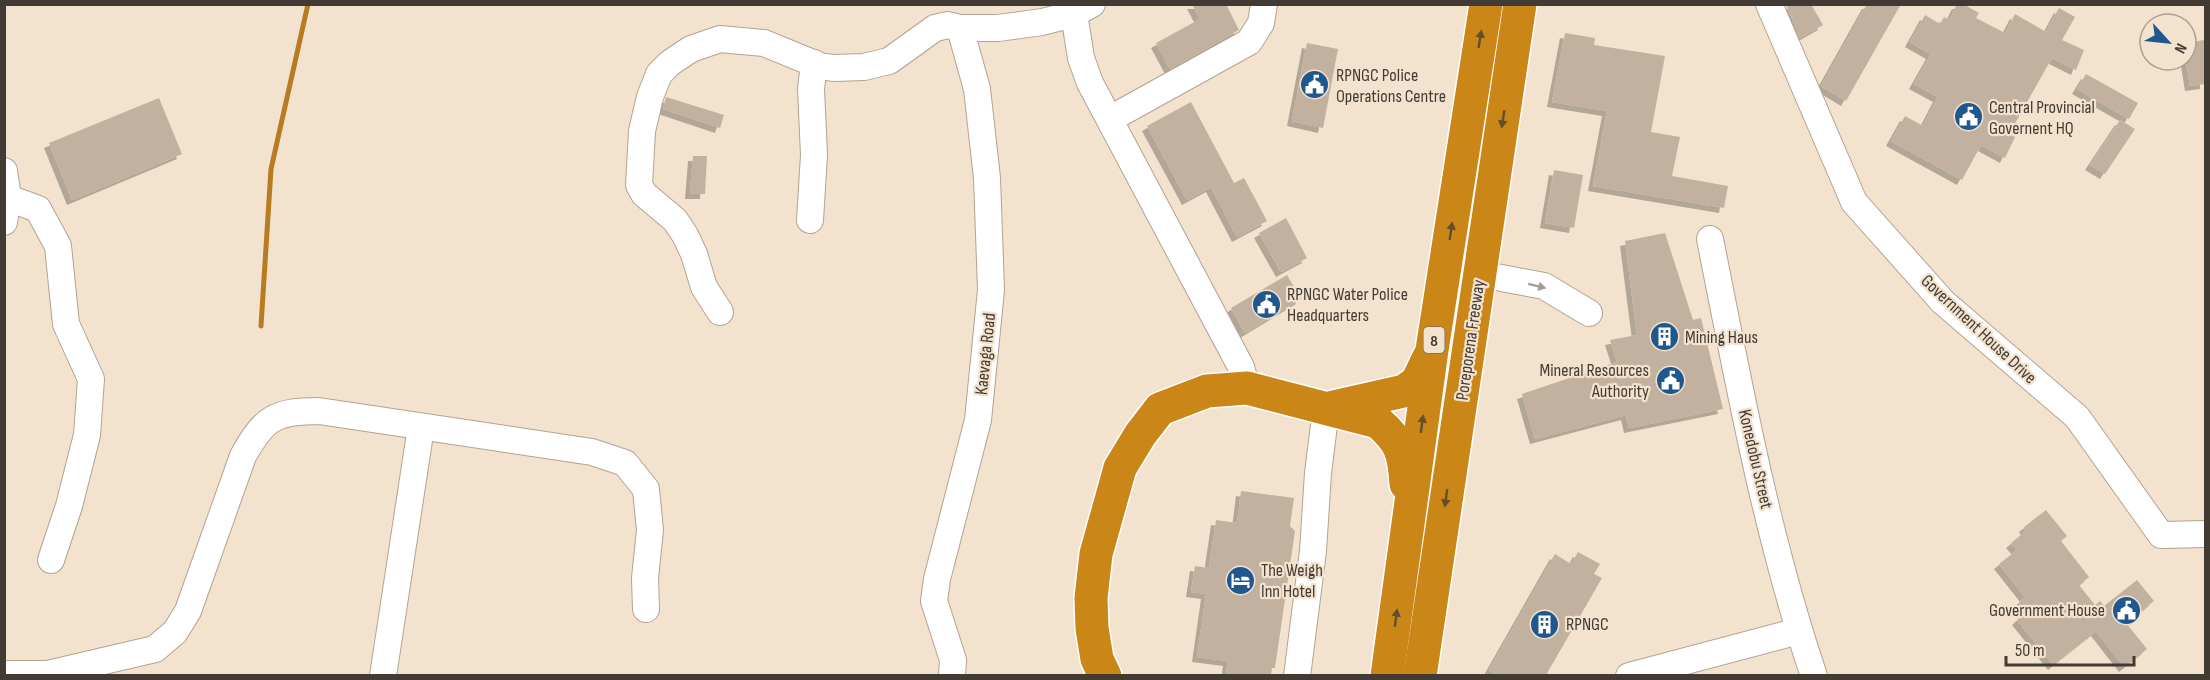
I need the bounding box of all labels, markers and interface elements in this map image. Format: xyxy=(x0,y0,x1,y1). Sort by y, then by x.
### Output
north arrow xyxy=(2138,12,2198,72)
one-way arrow xyxy=(1476,29,1485,48)
text: N xyxy=(2170,40,2190,56)
place label: RPNGC Police Operations Centre xyxy=(1336,65,1446,107)
public building icon: RPNGC Police Operations Centre xyxy=(1299,69,1331,101)
place label: Central Provincial Governent HQ xyxy=(1989,97,2095,139)
public building icon: Central Provincial Governent HQ xyxy=(1952,101,1984,133)
one-way arrow xyxy=(1498,109,1507,128)
one-way arrow xyxy=(1446,222,1455,241)
street label: Government House Drive xyxy=(1917,270,2041,388)
street label: Poreporena Freeway xyxy=(1452,278,1489,402)
one-way arrow xyxy=(1528,281,1546,291)
place label: RPNGC Water Police Headquarters xyxy=(1287,284,1408,326)
public building icon: RPNGC Water Police Headquarters xyxy=(1250,288,1282,320)
street label: Kaevaga Road xyxy=(971,312,1000,396)
building icon: Mining Haus xyxy=(1648,321,1680,353)
road number: 8 xyxy=(1424,327,1444,353)
place label: Mining Haus xyxy=(1685,327,1758,348)
place label: Mineral Resources Authority xyxy=(1540,360,1649,402)
public building icon: Mineral Resources Authority xyxy=(1654,364,1686,396)
street label: Konedobu Street xyxy=(1734,408,1777,511)
one-way arrow xyxy=(1418,415,1427,434)
one-way arrow xyxy=(1442,489,1451,508)
place label: The Weigh Inn Hotel xyxy=(1261,560,1323,602)
hotel icon: The Weigh Inn Hotel xyxy=(1224,564,1256,596)
public building icon: Government House xyxy=(2110,594,2142,626)
place label: Government House xyxy=(1989,600,2105,621)
one-way arrow xyxy=(1391,608,1400,627)
building icon: RPNGC xyxy=(1529,608,1561,640)
place label: RPNGC xyxy=(1566,614,1609,635)
scale bar xyxy=(2006,629,2134,667)
text: 50 m xyxy=(2015,640,2045,661)

